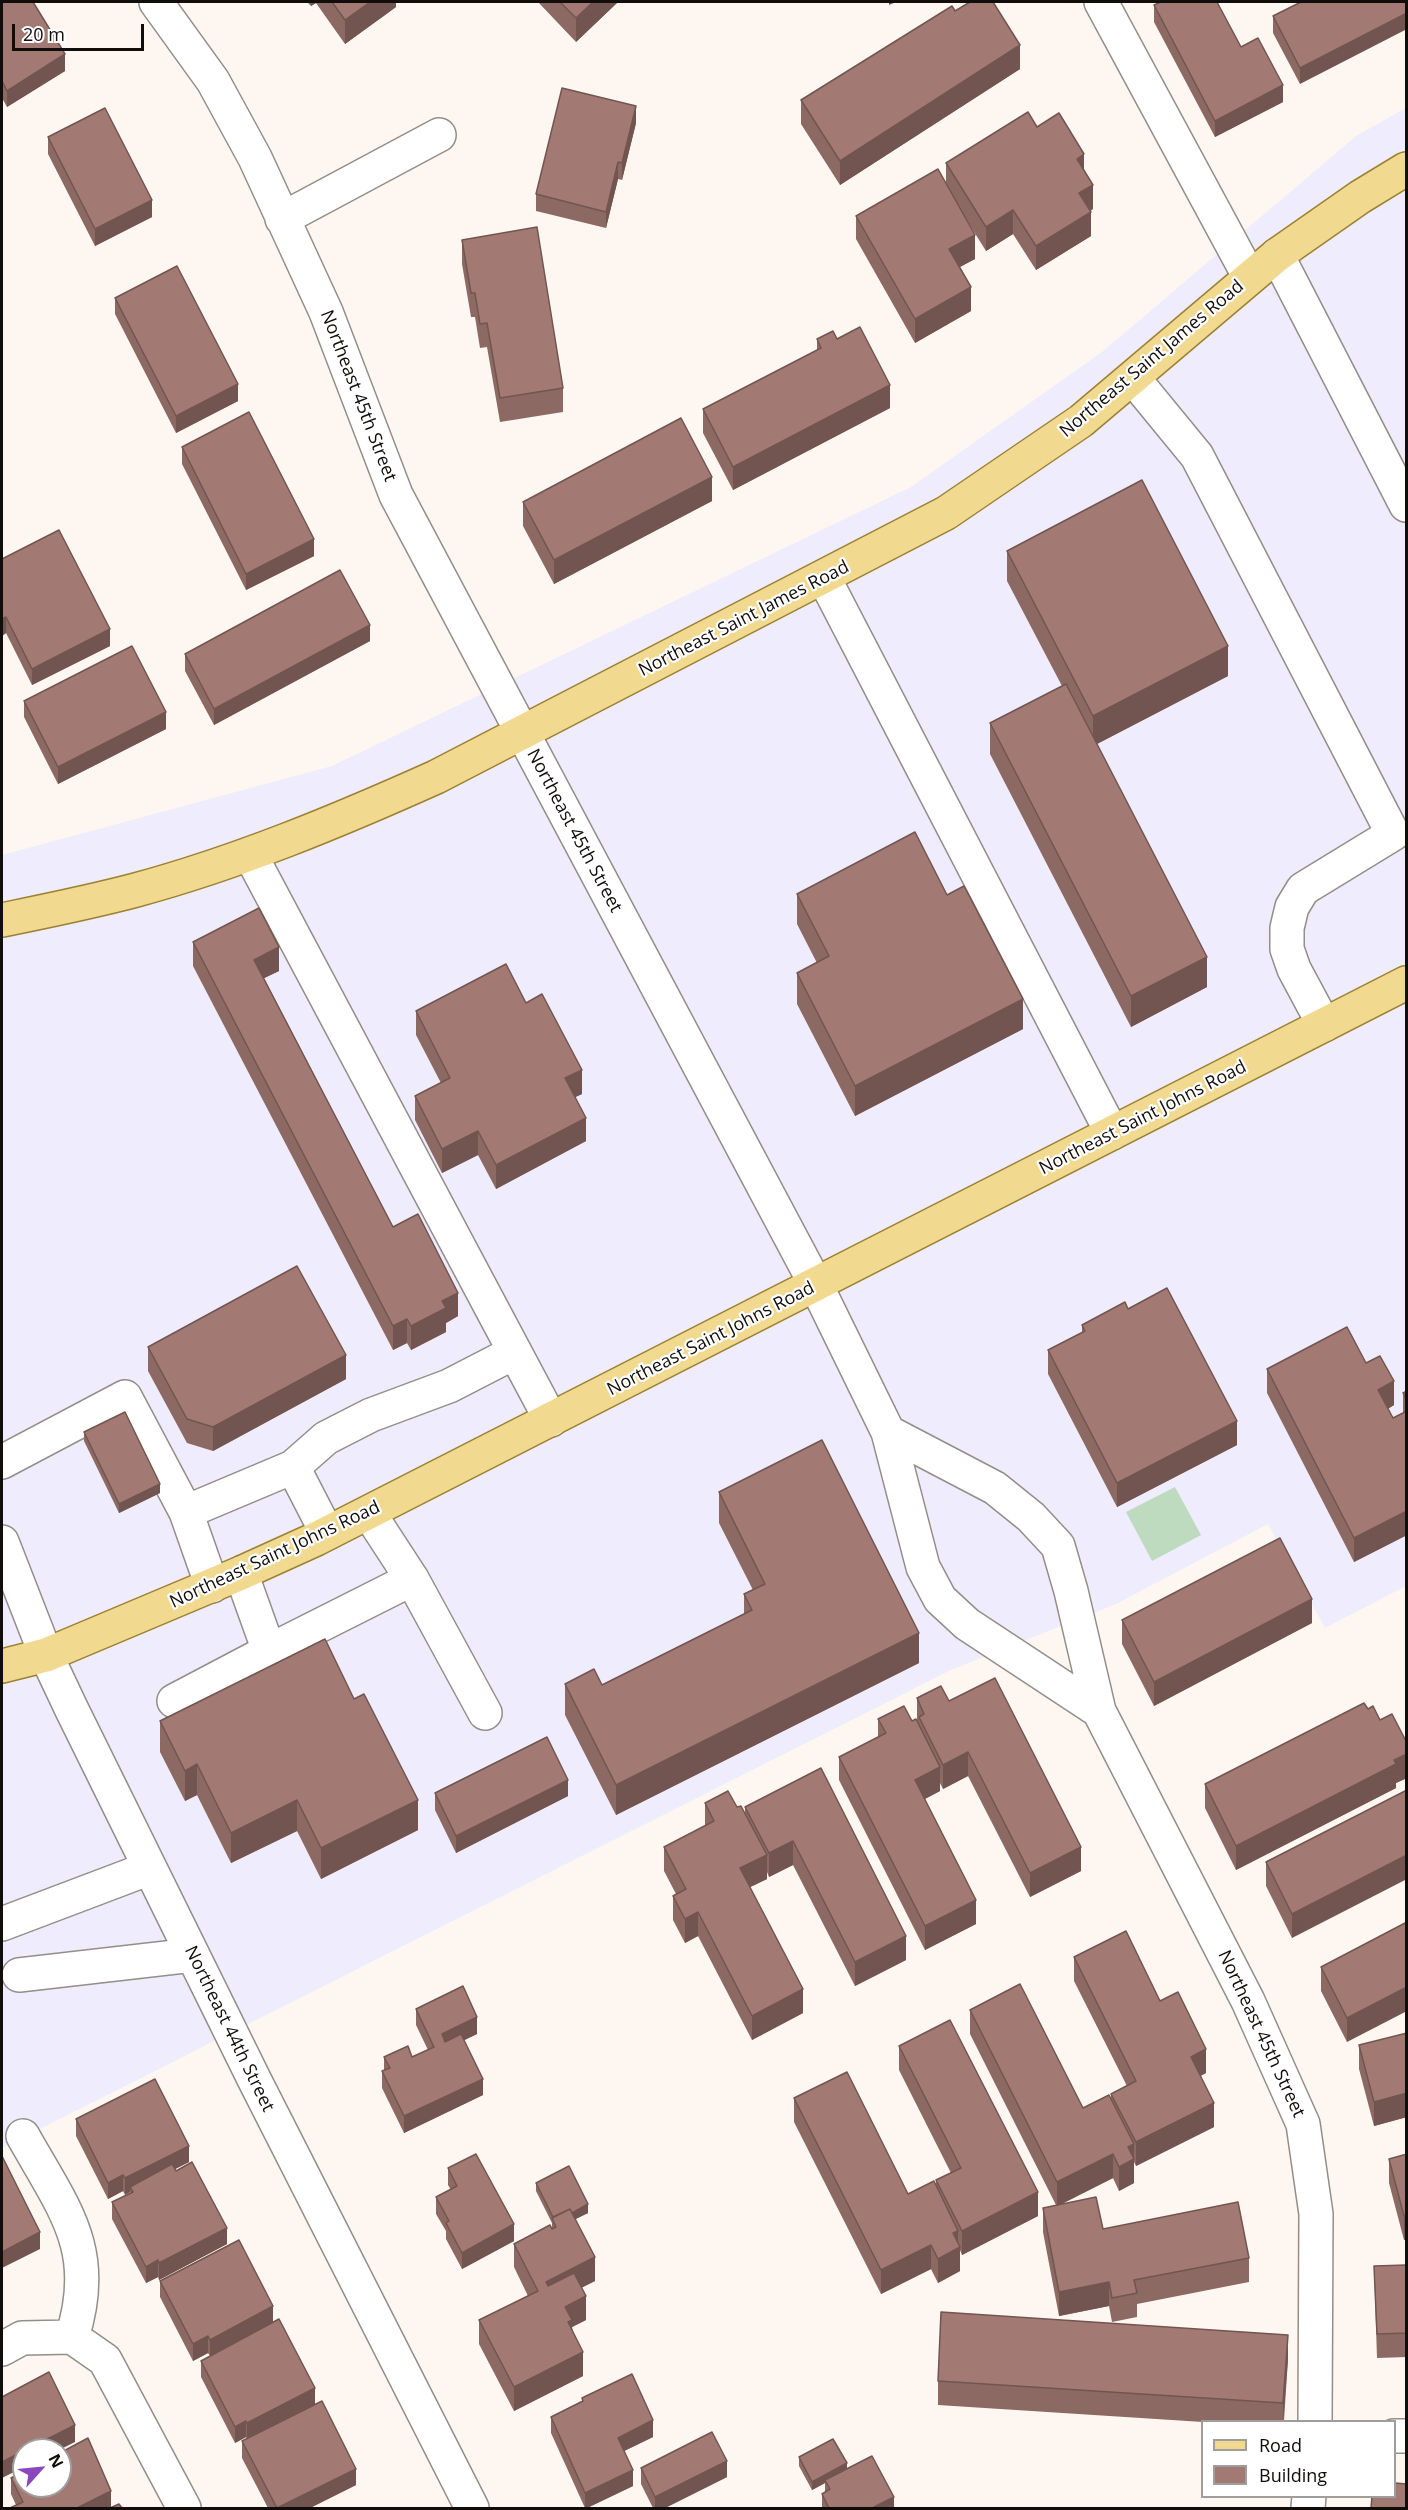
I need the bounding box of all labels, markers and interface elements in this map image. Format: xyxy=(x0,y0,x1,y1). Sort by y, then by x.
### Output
scale bar xyxy=(15,12,147,50)
text: 20 m xyxy=(23,22,65,46)
street label: Northeast Saint James Road xyxy=(1056,276,1248,442)
street label: Northeast 45th Street xyxy=(315,307,401,485)
street label: Northeast Saint James Road xyxy=(635,556,853,682)
street label: Northeast 45th Street xyxy=(522,746,626,916)
street label: Northeast Saint Johns Road xyxy=(1036,1056,1250,1180)
street label: Northeast Saint Johns Road xyxy=(604,1277,818,1401)
street label: Northeast Saint Johns Road xyxy=(166,1497,384,1613)
street label: Northeast 44th Street xyxy=(179,1942,279,2116)
street label: Northeast 45th Street xyxy=(1213,1947,1309,2121)
legend xyxy=(1201,2420,1396,2498)
text: Road xyxy=(1259,2433,1302,2457)
north arrow xyxy=(12,2438,72,2498)
text: N xyxy=(43,2450,69,2472)
text: Building xyxy=(1259,2463,1327,2487)

